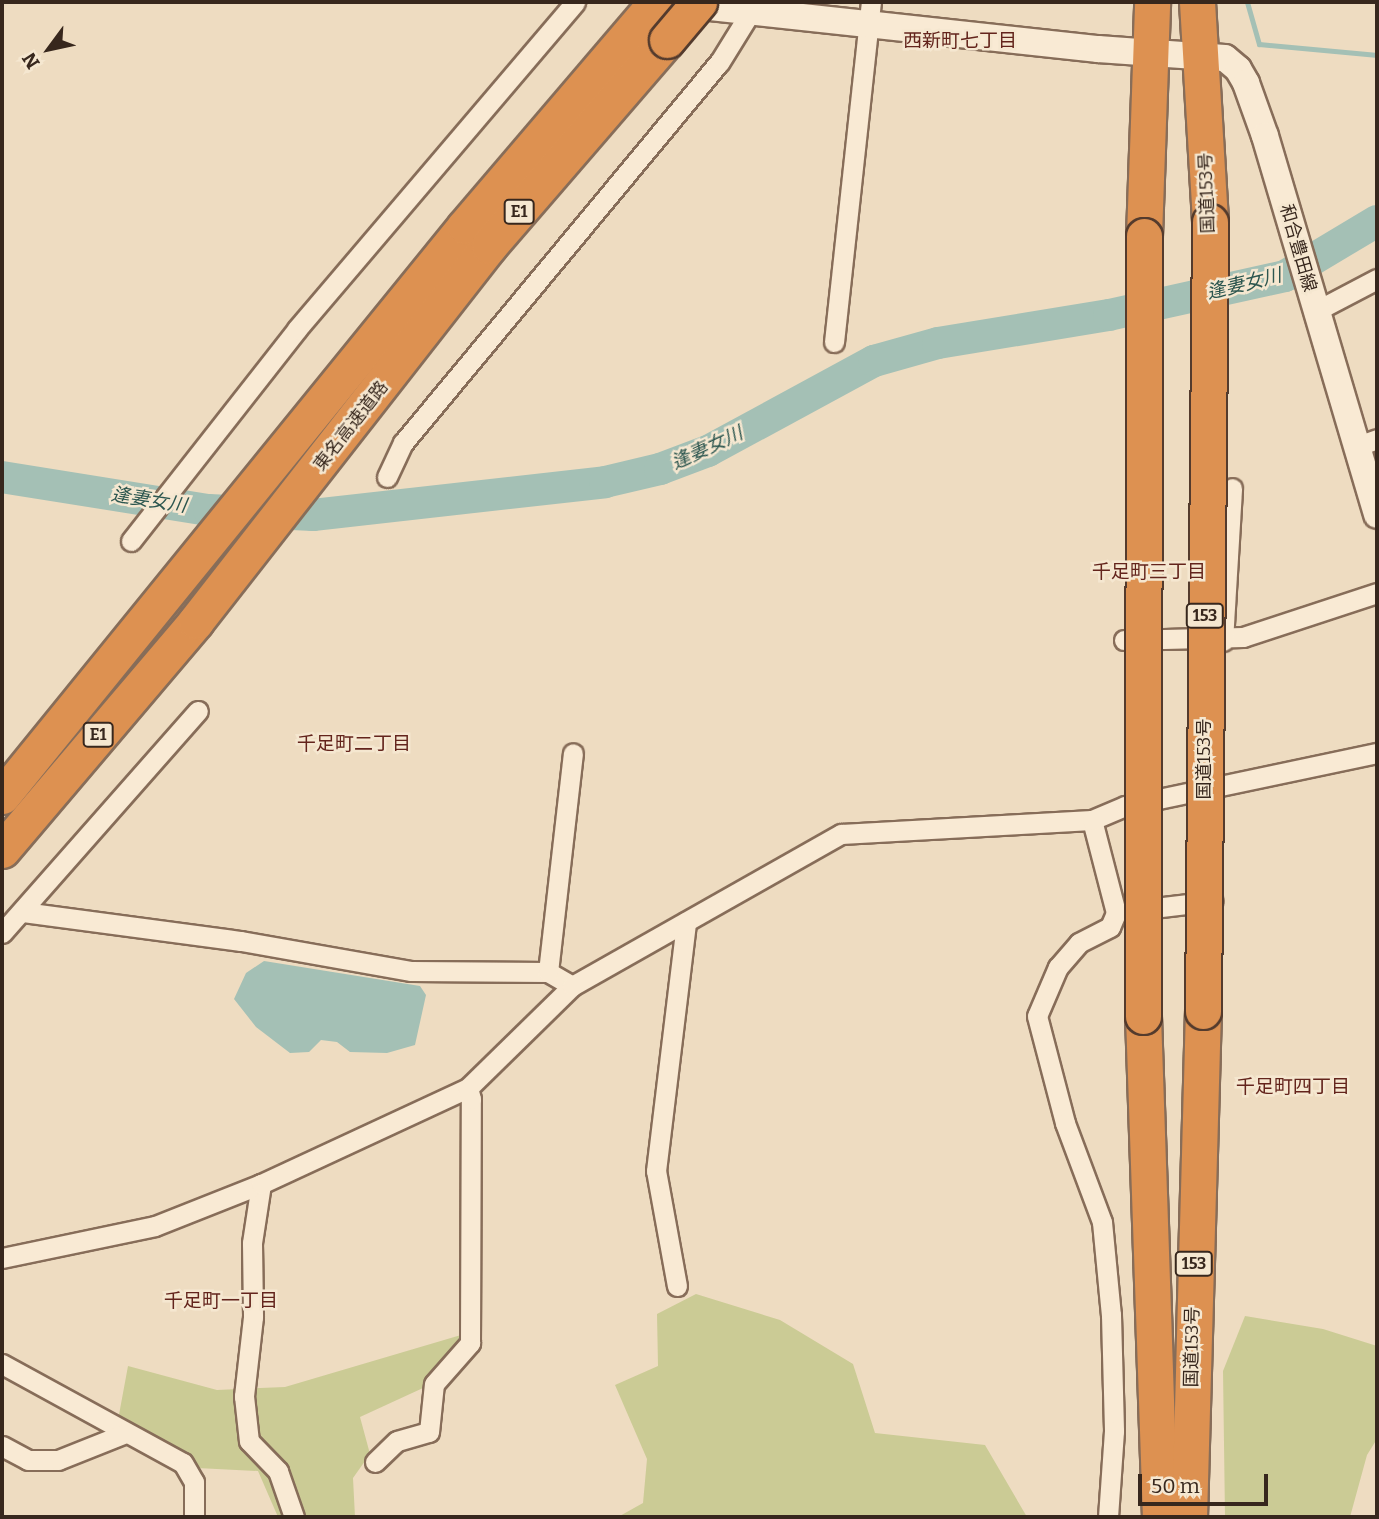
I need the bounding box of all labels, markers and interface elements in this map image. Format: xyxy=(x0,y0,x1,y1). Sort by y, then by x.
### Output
north arrow xyxy=(14,14,84,84)
district label: 西新町七丁目 xyxy=(903,30,1017,52)
text: N xyxy=(17,48,45,73)
street label: 国道153号 xyxy=(1195,152,1219,234)
road number: E1 xyxy=(503,200,535,224)
street label: 和合豊田線 xyxy=(1275,202,1321,294)
water label: 逢妻女川 xyxy=(1204,264,1284,304)
street label: 東名高速道路 xyxy=(309,377,393,475)
water label: 逢妻女川 xyxy=(668,422,746,474)
water label: 逢妻女川 xyxy=(110,483,188,517)
district label: 千足町三丁目 xyxy=(1092,561,1206,583)
road number: 153 xyxy=(1186,604,1224,628)
street label: 国道153号 xyxy=(1193,719,1215,799)
road number: E1 xyxy=(82,722,114,748)
district label: 千足町二丁目 xyxy=(297,733,411,755)
district label: 千足町四丁目 xyxy=(1236,1076,1350,1098)
road number: 153 xyxy=(1175,1252,1213,1276)
district label: 千足町一丁目 xyxy=(164,1290,278,1312)
street label: 国道153号 xyxy=(1180,1306,1204,1388)
scale bar xyxy=(1141,1460,1270,1504)
text: 50 m xyxy=(1151,1473,1200,1499)

